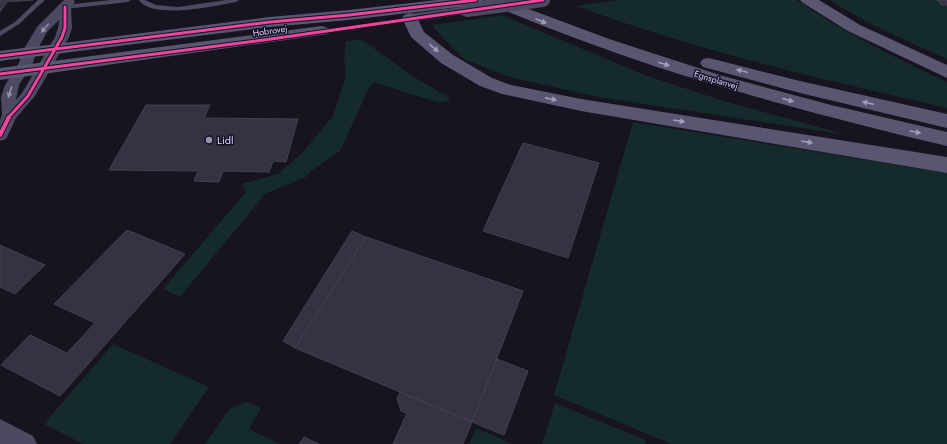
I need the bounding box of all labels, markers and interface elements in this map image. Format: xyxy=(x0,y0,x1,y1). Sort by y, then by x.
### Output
one-way arrow xyxy=(536,18,548,24)
one-way arrow xyxy=(40,22,49,33)
street label: Hobrovej xyxy=(252,22,288,39)
one-way arrow xyxy=(428,44,439,53)
one-way arrow xyxy=(658,61,670,67)
street label: Egnsplanvej xyxy=(693,67,740,92)
one-way arrow xyxy=(736,68,748,74)
one-way arrow xyxy=(7,86,13,98)
one-way arrow xyxy=(545,97,557,103)
one-way arrow xyxy=(782,98,795,104)
one-way arrow xyxy=(862,99,874,105)
one-way arrow xyxy=(673,118,685,124)
one-way arrow xyxy=(908,130,921,136)
place label: Lidl xyxy=(217,132,234,148)
marker: Lidl xyxy=(204,135,214,145)
one-way arrow xyxy=(801,139,813,145)

